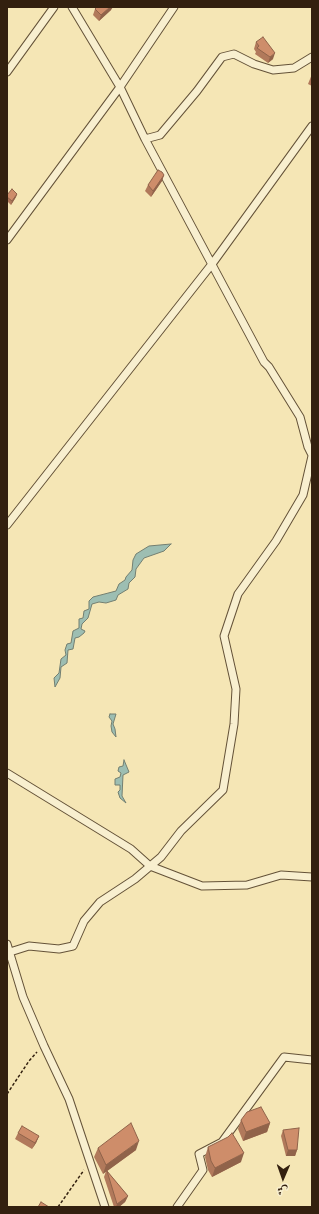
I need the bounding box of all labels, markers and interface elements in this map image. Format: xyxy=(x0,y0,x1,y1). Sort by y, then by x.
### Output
north arrow xyxy=(263,1158,303,1198)
text: ش xyxy=(277,1183,288,1198)

